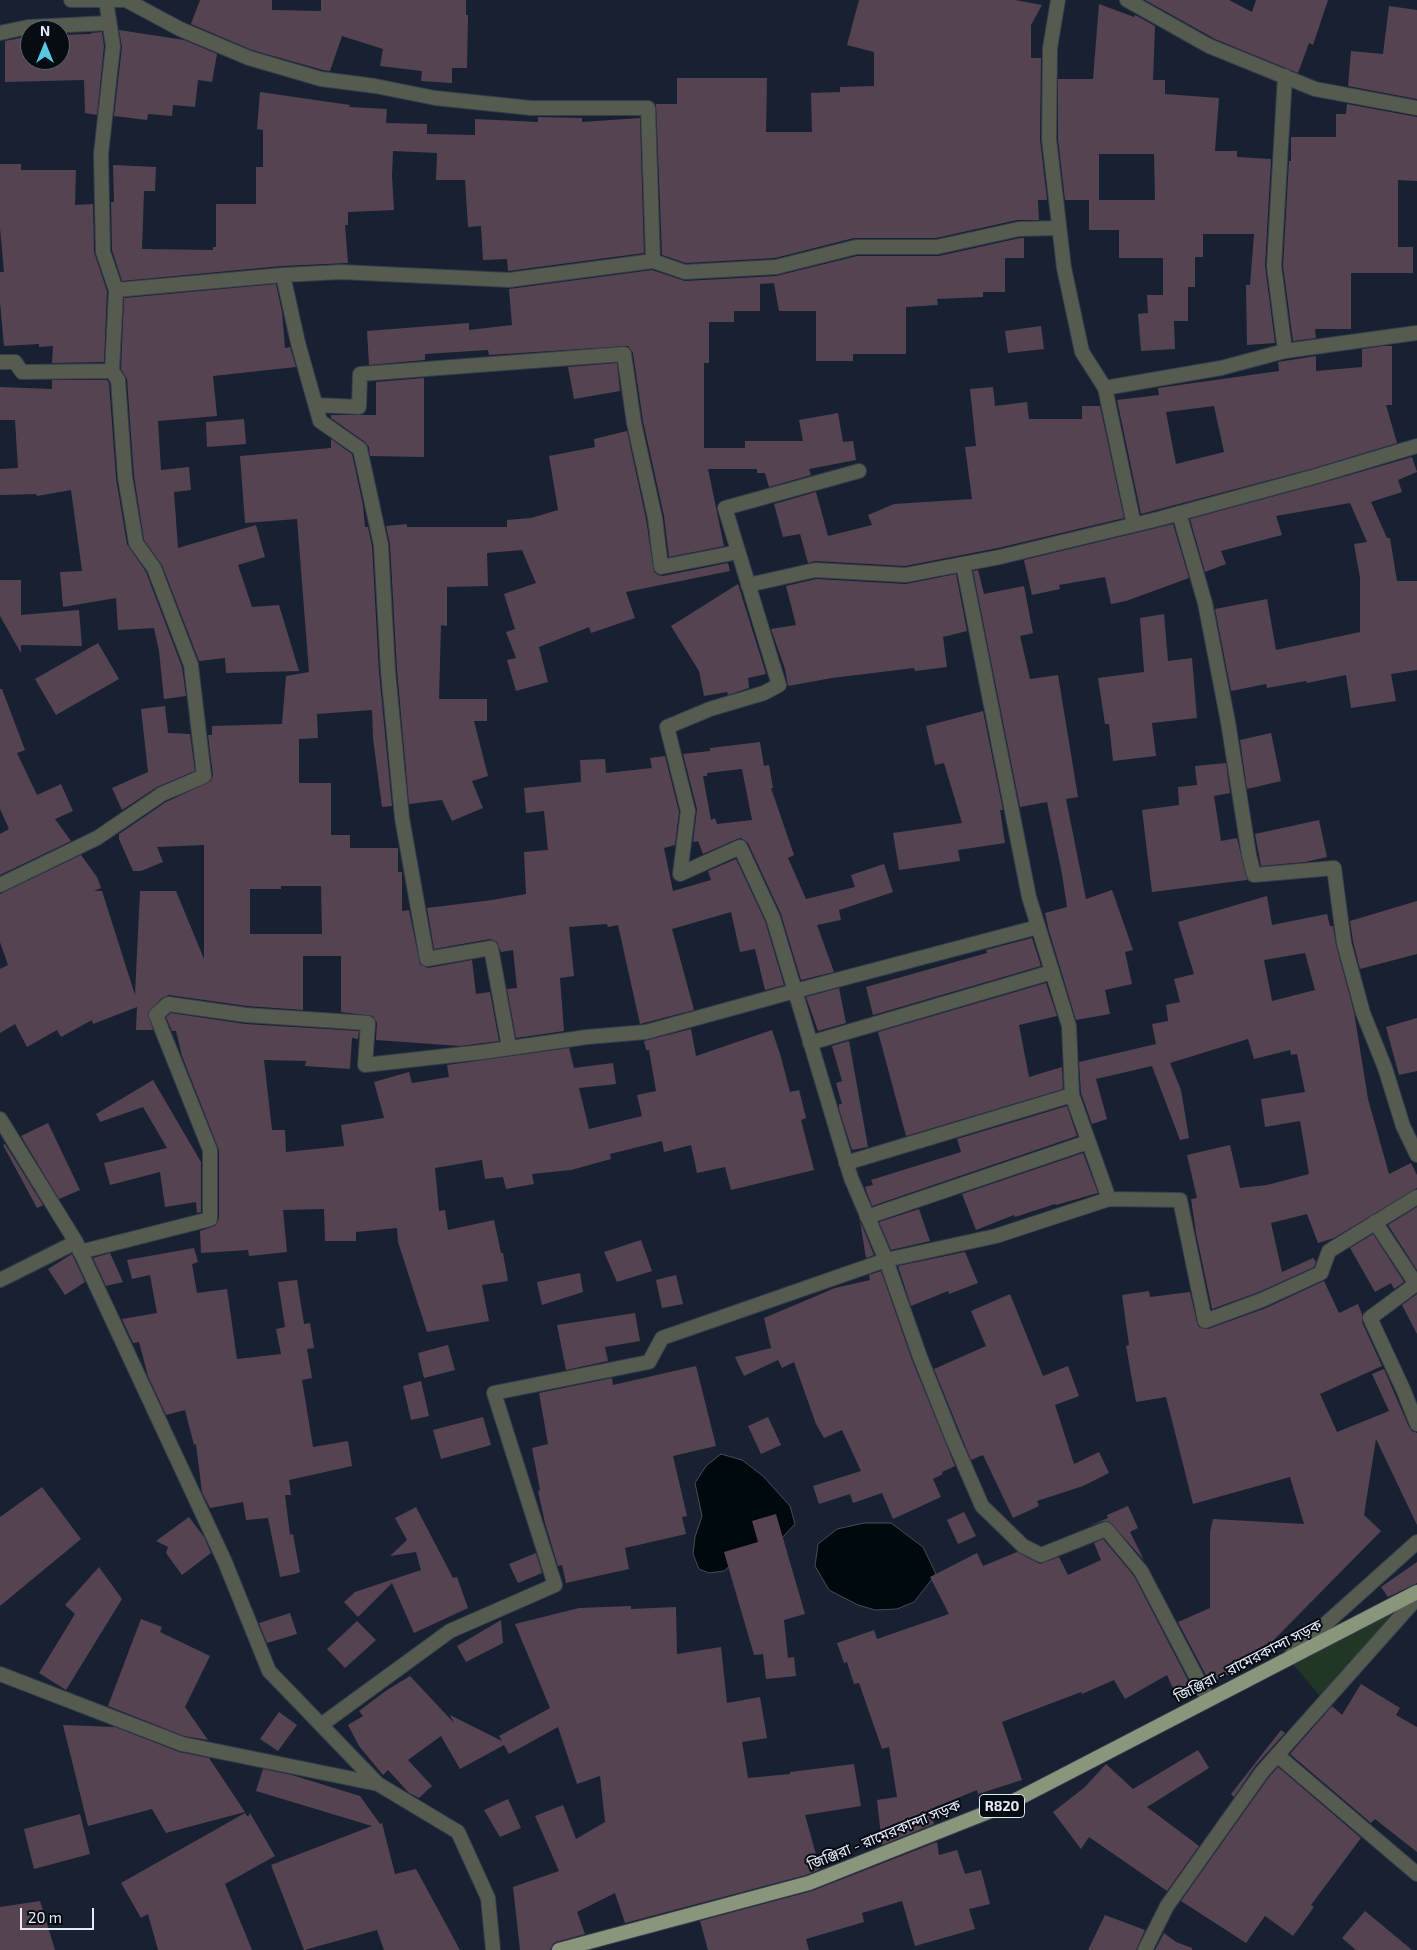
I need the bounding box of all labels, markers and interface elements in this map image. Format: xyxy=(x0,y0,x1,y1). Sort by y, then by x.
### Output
north arrow xyxy=(20,20,70,70)
text: N xyxy=(40,22,50,39)
street label: জিঞ্জিরা - রামেরকান্দা সড়ক xyxy=(1171,1616,1325,1706)
road number: R820 xyxy=(980,1794,1024,1818)
street label: জিঞ্জিরা - রামেরকান্দা সড়ক xyxy=(805,1796,963,1874)
scale bar xyxy=(22,1898,96,1930)
text: 20 m xyxy=(28,1908,62,1926)

